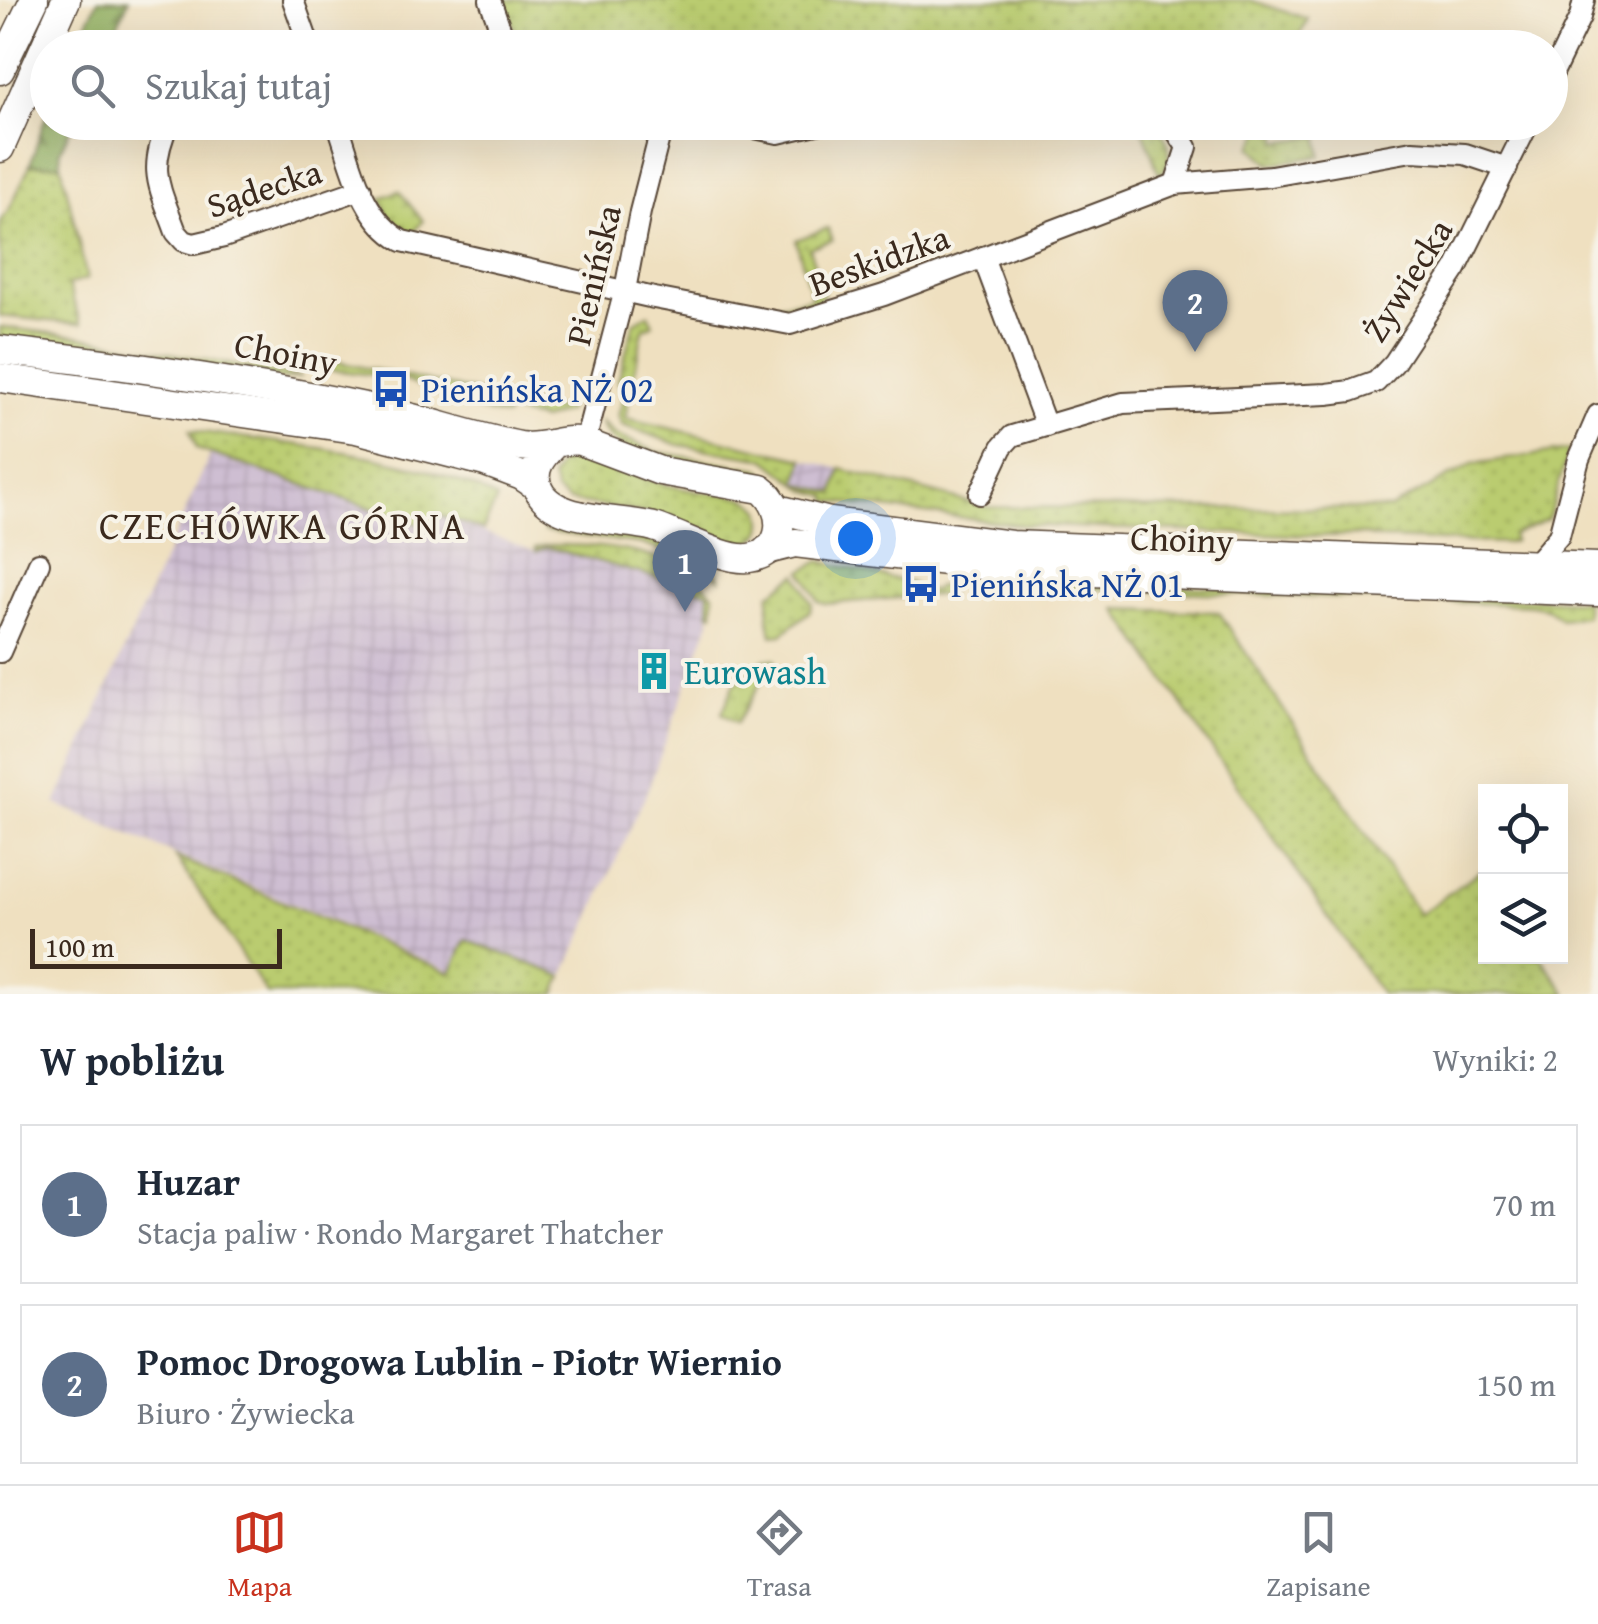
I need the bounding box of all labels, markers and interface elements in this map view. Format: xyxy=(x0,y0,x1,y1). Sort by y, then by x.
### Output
search box xyxy=(30,30,1568,140)
text: Szukaj tutaj xyxy=(145,57,332,113)
icon: search xyxy=(65,58,120,113)
street label: Sądecka xyxy=(200,145,328,230)
street label: Pienińska xyxy=(552,199,634,350)
street label: Żywiecka xyxy=(1349,208,1465,351)
street label: Beskidzka xyxy=(802,211,957,309)
pin: 2 xyxy=(1162,270,1228,352)
street label: Choiny xyxy=(230,318,342,388)
place label: Pienińska NŻ 02 xyxy=(421,364,654,415)
bus stop icon: Pienińska NŻ 02 xyxy=(370,368,412,410)
district label: CZECHÓWKA GÓRNA xyxy=(99,497,467,553)
street label: Choiny xyxy=(1129,512,1235,566)
your location xyxy=(830,513,881,564)
pin: 1 xyxy=(652,530,718,612)
place label: Pienińska NŻ 01 xyxy=(951,559,1184,610)
bus stop icon: Pienińska NŻ 01 xyxy=(900,563,942,605)
place label: Eurowash xyxy=(684,646,827,697)
building icon: Eurowash xyxy=(633,650,675,692)
map controls xyxy=(1478,784,1568,964)
button: locate xyxy=(1478,784,1568,874)
button: layers xyxy=(1478,874,1568,964)
scale bar xyxy=(30,924,282,968)
text: 100 m xyxy=(45,926,114,967)
text: W pobliżu xyxy=(40,1029,224,1090)
text: Wyniki: 2 xyxy=(1432,1036,1558,1083)
text: Huzar xyxy=(137,1153,240,1209)
text: 1 xyxy=(66,1181,83,1228)
text: 70 m xyxy=(1492,1181,1556,1228)
text: Stacja paliw · Rondo Margaret Thatcher xyxy=(137,1209,664,1256)
text: Pomoc Drogowa Lublin - Piotr Wiernio xyxy=(137,1333,782,1389)
text: 2 xyxy=(66,1361,83,1408)
text: 150 m xyxy=(1477,1361,1556,1408)
text: Biuro · Żywiecka xyxy=(137,1389,355,1436)
tab: Mapa xyxy=(227,1505,292,1606)
tab: Trasa xyxy=(747,1505,811,1606)
tab: Zapisane xyxy=(1266,1505,1371,1606)

